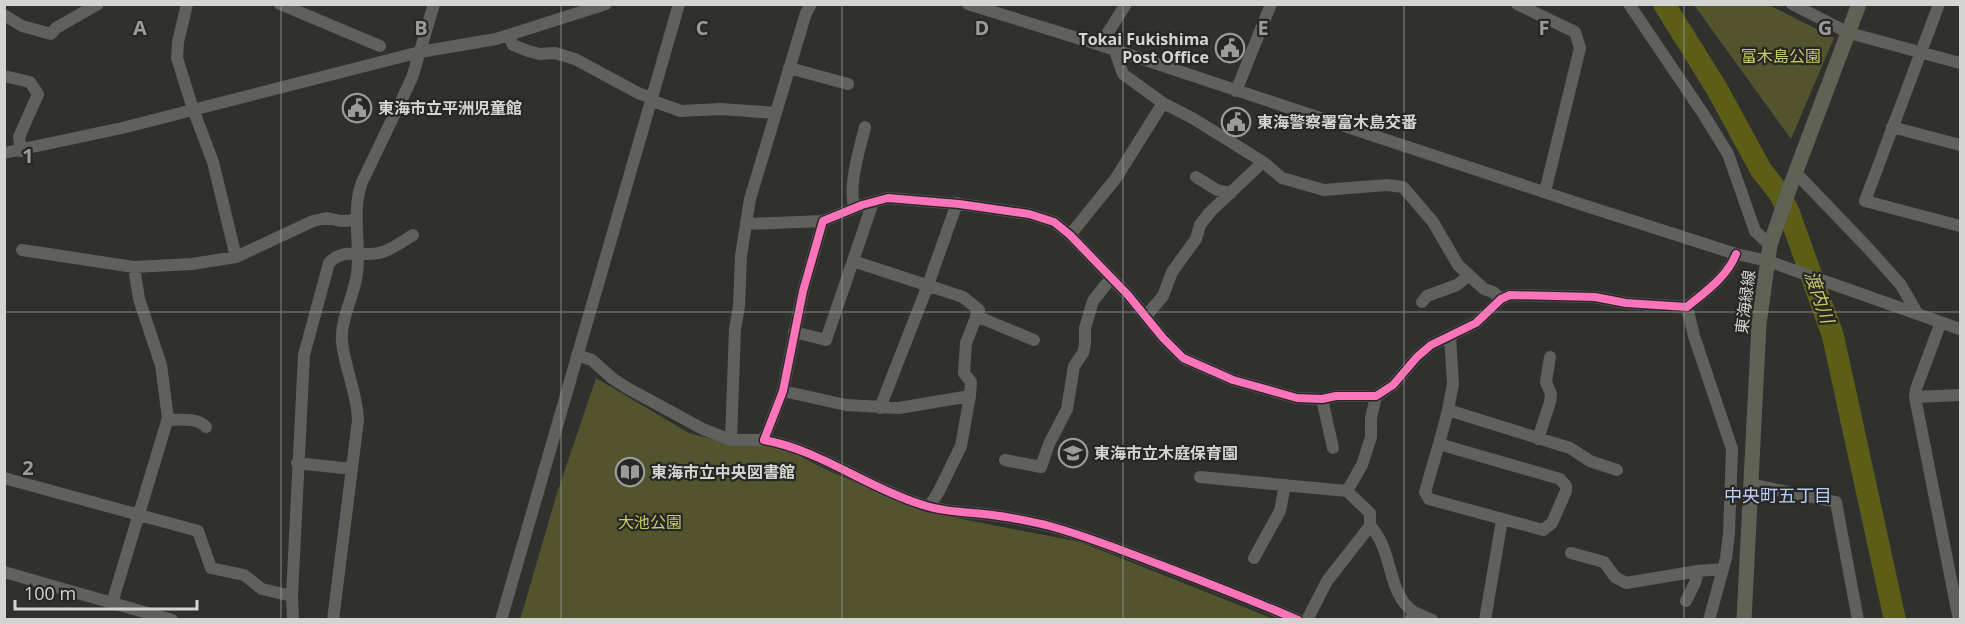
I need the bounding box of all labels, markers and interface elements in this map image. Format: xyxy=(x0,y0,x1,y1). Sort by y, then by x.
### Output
text: A xyxy=(133,14,147,41)
text: B xyxy=(414,14,428,41)
text: C xyxy=(696,14,709,41)
text: D xyxy=(975,14,989,41)
text: E xyxy=(1257,14,1269,41)
text: F xyxy=(1539,14,1549,41)
text: G xyxy=(1818,14,1832,41)
place label: Tokai Fukishima Post Office xyxy=(1078,28,1209,68)
public building icon: Tokai Fukishima Post Office xyxy=(1214,32,1246,64)
park label: 富木島公園 xyxy=(1741,45,1821,67)
public building icon: 東海市立平洲児童館 xyxy=(341,92,373,124)
place label: 東海市立平洲児童館 xyxy=(378,97,522,119)
public building icon: 東海警察署富木島交番 xyxy=(1220,106,1252,138)
place label: 東海警察署富木島交番 xyxy=(1257,111,1417,133)
text: 1 xyxy=(22,142,34,169)
water label: 渡内川 xyxy=(1800,267,1841,328)
street label: 東海緑線 xyxy=(1730,269,1760,335)
school or university icon: 東海市立木庭保育園 xyxy=(1057,437,1089,469)
place label: 東海市立木庭保育園 xyxy=(1094,442,1238,464)
text: 2 xyxy=(22,454,34,481)
library icon: 東海市立中央図書館 xyxy=(614,456,646,488)
place label: 東海市立中央図書館 xyxy=(651,461,795,483)
district label: 中央町五丁目 xyxy=(1724,483,1832,507)
park label: 大池公園 xyxy=(618,511,682,533)
scale bar xyxy=(15,573,196,611)
text: 100 m xyxy=(24,581,76,605)

